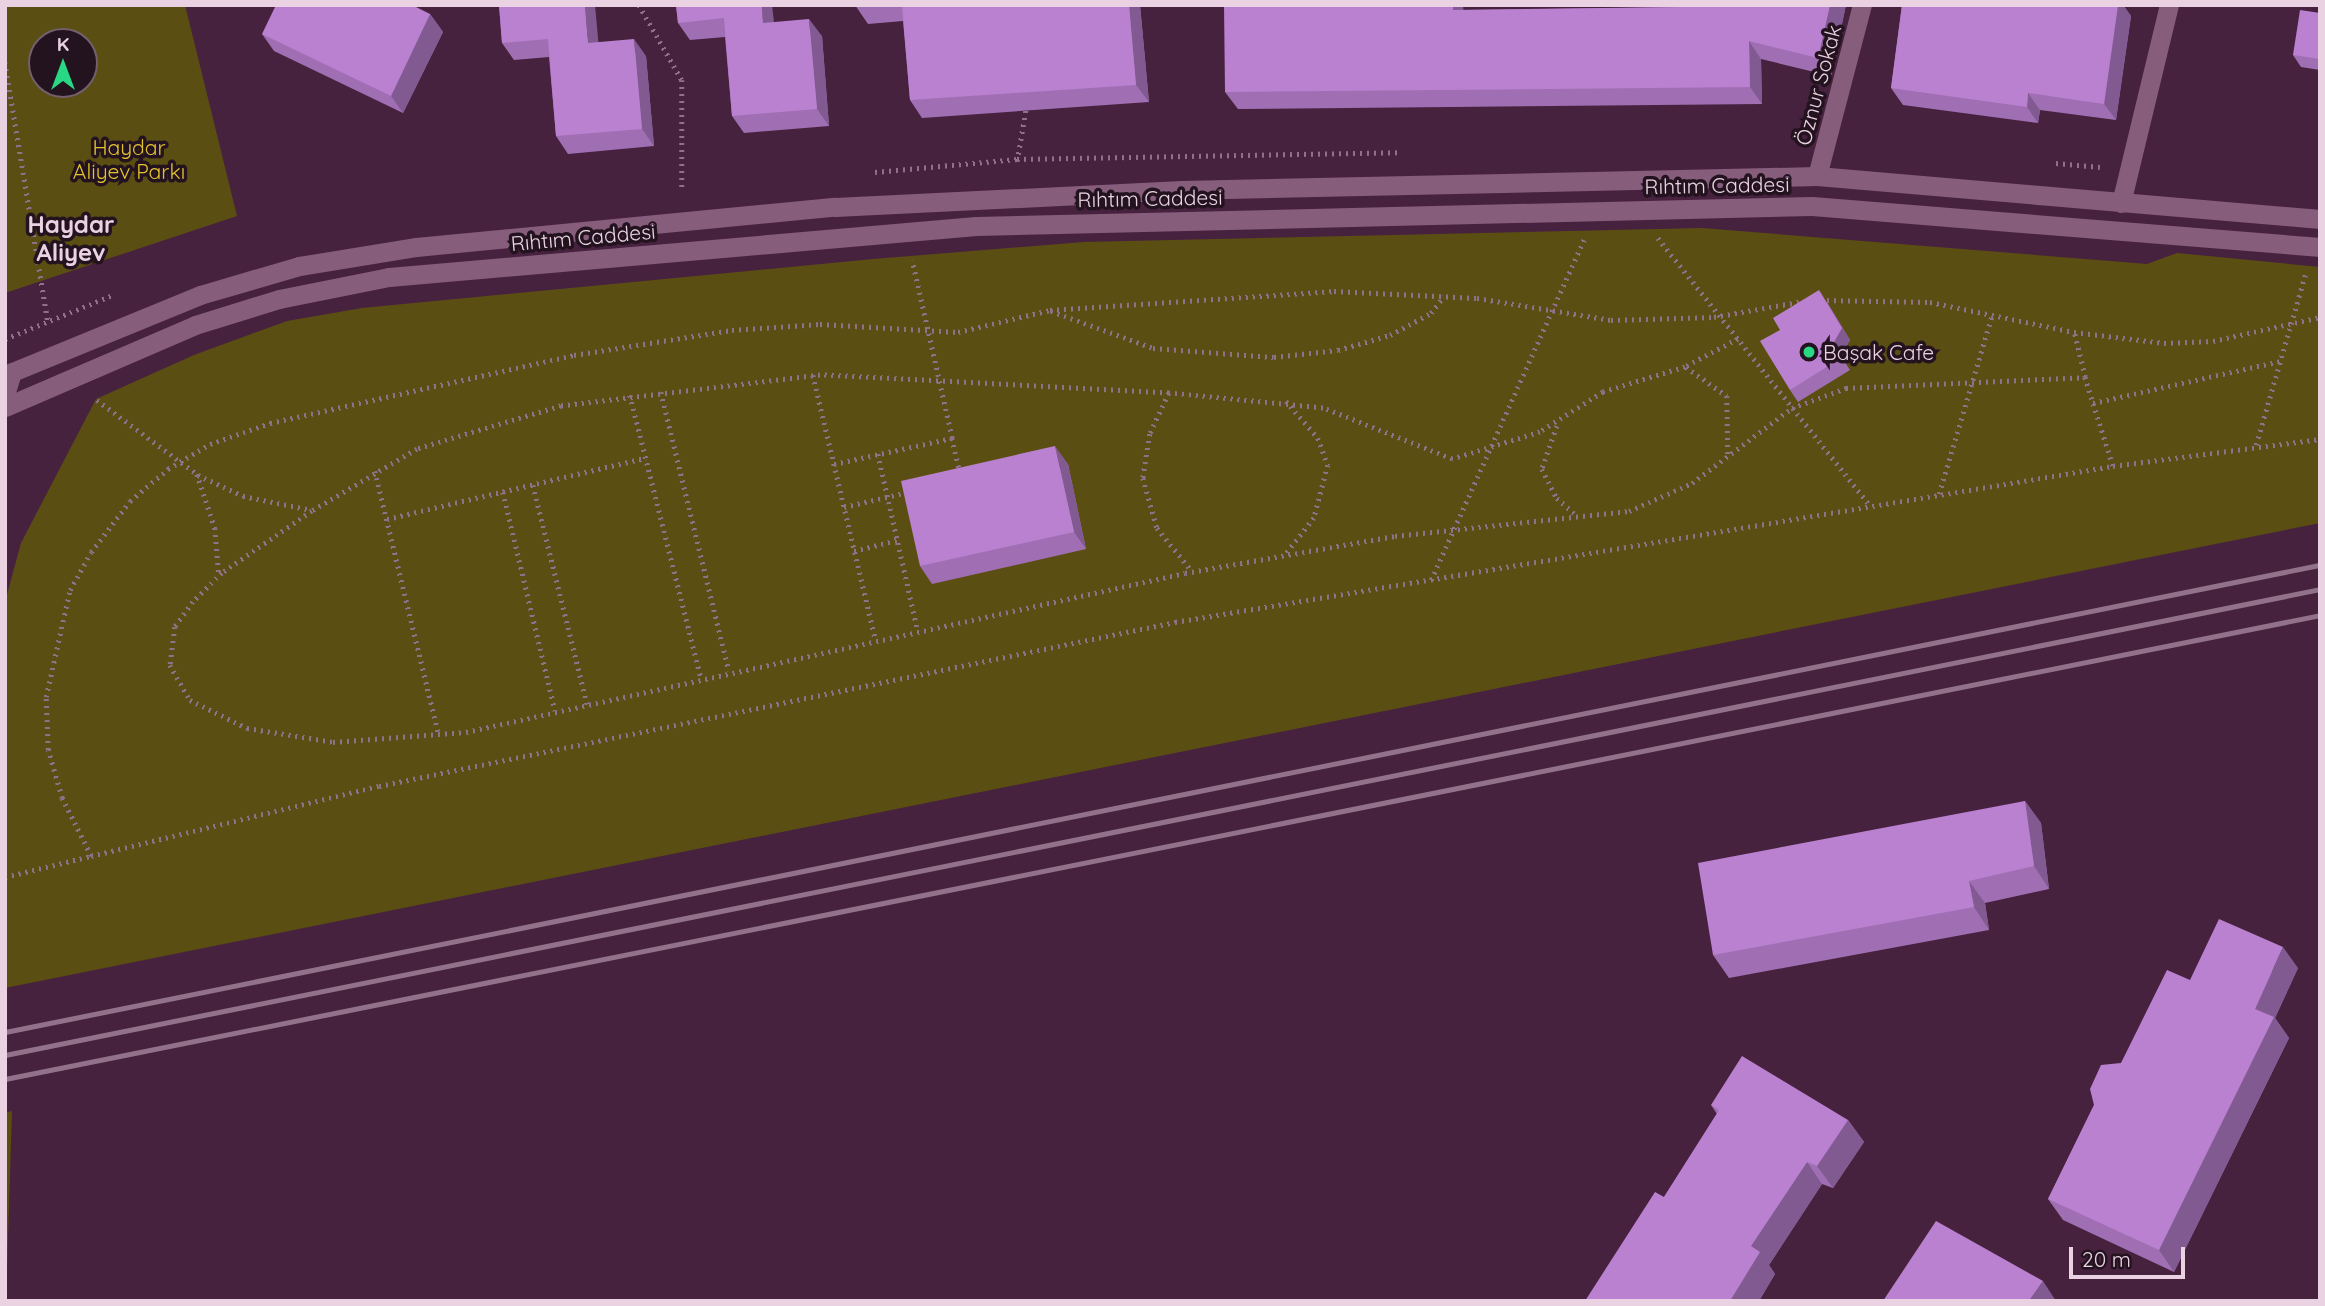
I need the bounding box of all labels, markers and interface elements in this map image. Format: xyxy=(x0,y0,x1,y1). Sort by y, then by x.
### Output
street label: Öznur Sokak xyxy=(1790,22,1846,148)
north arrow xyxy=(28,28,98,98)
text: K xyxy=(57,32,69,56)
park label: Haydar Aliyev Parkı xyxy=(73,134,185,184)
street label: Rıhtım Caddesi xyxy=(1644,171,1790,199)
street label: Rıhtım Caddesi xyxy=(1077,184,1223,212)
district label: Haydar Aliyev xyxy=(28,211,114,267)
street label: Rıhtım Caddesi xyxy=(510,218,656,256)
place label: Başak Cafe xyxy=(1823,339,1934,365)
marker: Başak Cafe xyxy=(1801,344,1817,360)
scale bar xyxy=(2073,1232,2188,1276)
text: 20 m xyxy=(2082,1246,2131,1272)

